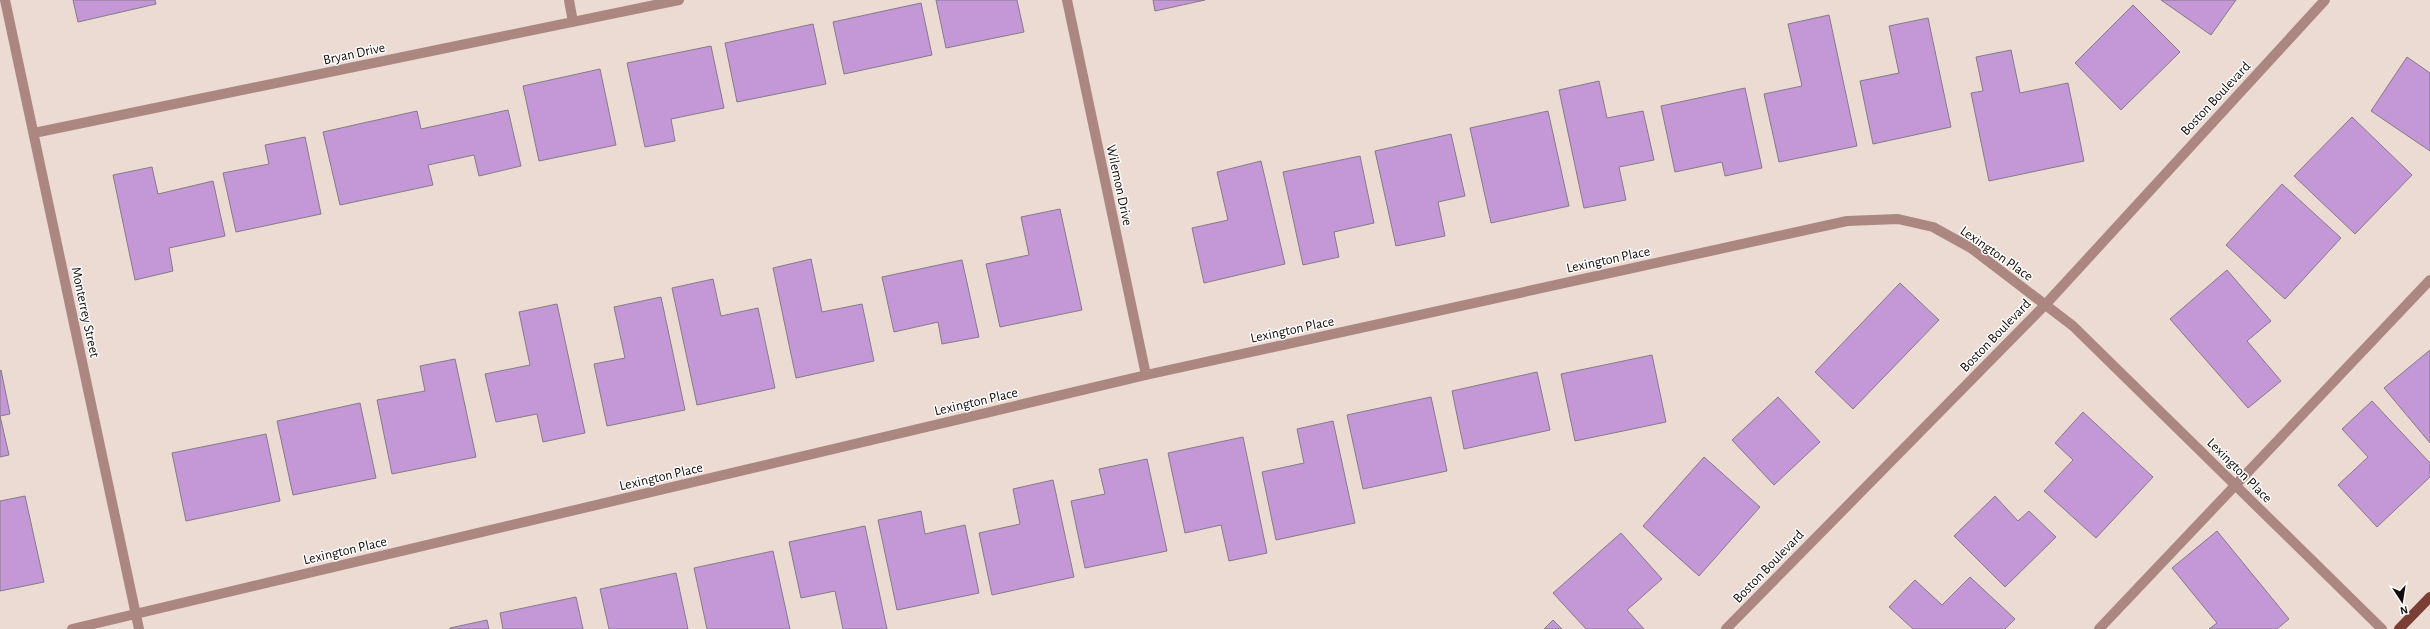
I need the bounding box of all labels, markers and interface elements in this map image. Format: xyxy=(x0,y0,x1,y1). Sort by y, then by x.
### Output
street label: Bryan Drive xyxy=(322,41,386,67)
street label: Boston Boulevard xyxy=(2178,59,2253,138)
street label: Wilemon Drive xyxy=(1104,143,1134,227)
street label: Lexington Place xyxy=(1958,224,2035,284)
street label: Lexington Place xyxy=(1565,244,1651,276)
street label: Monterrey Street xyxy=(69,266,102,359)
street label: Boston Boulevard xyxy=(1958,297,2034,375)
street label: Lexington Place xyxy=(1249,314,1335,346)
street label: Lexington Place xyxy=(933,386,1019,418)
street label: Lexington Place xyxy=(2204,436,2274,506)
street label: Lexington Place xyxy=(618,461,704,493)
street label: Boston Boulevard xyxy=(1731,528,1807,606)
street label: Lexington Place xyxy=(302,535,388,567)
north arrow xyxy=(2382,581,2422,621)
text: N xyxy=(2399,604,2409,616)

